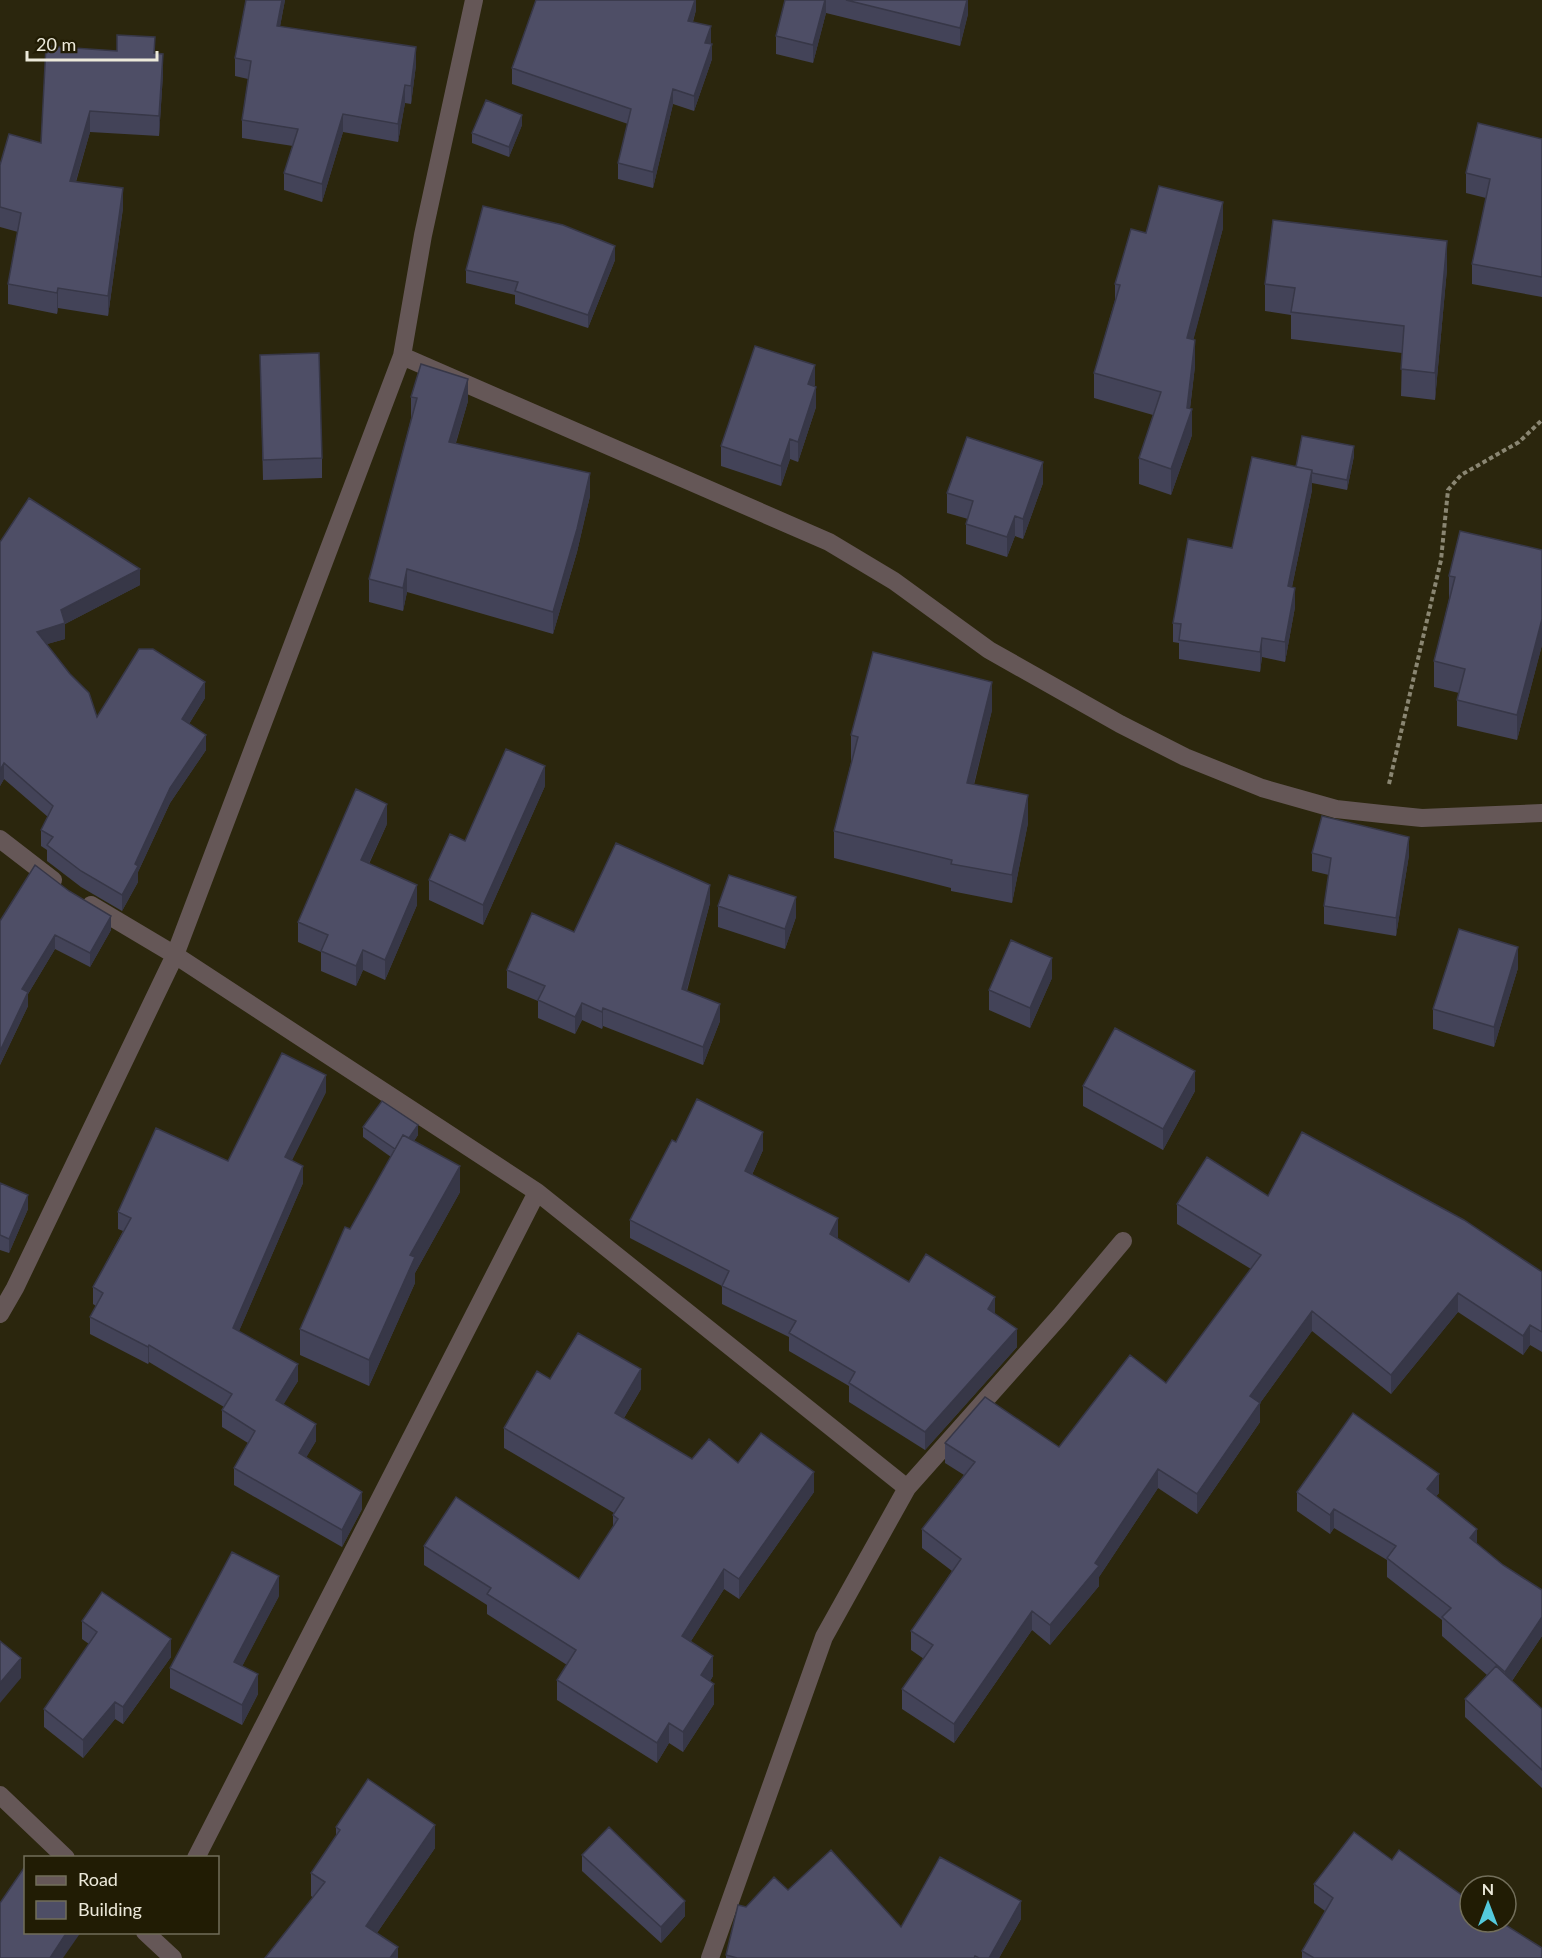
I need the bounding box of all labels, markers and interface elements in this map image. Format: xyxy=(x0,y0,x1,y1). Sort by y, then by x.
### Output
scale bar xyxy=(27,24,158,62)
text: 20 m xyxy=(36,33,76,55)
legend xyxy=(24,1856,219,1934)
text: Road xyxy=(78,1868,118,1890)
north arrow xyxy=(1458,1874,1518,1934)
text: N xyxy=(1482,1879,1494,1898)
text: Building xyxy=(78,1898,142,1920)

